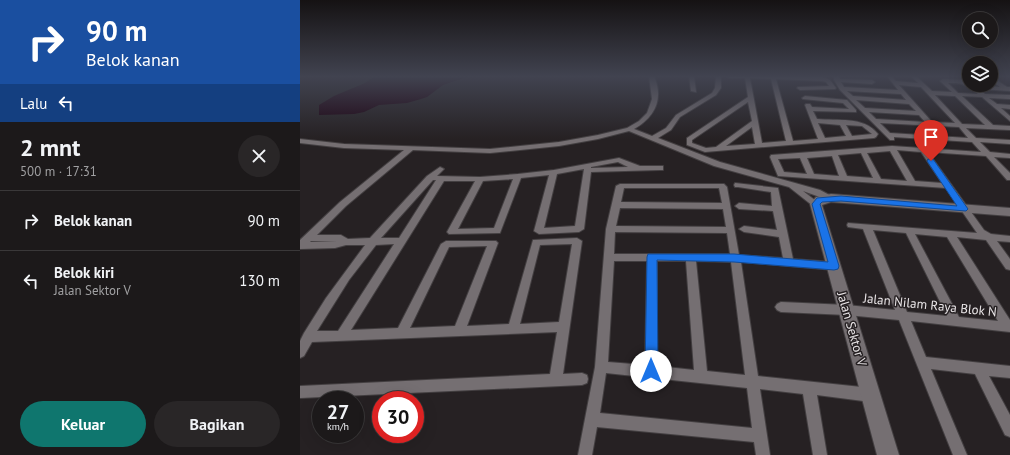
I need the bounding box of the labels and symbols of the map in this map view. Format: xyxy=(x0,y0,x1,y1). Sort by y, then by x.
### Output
pin xyxy=(914,120,948,161)
street label: Jalan Sektor V xyxy=(833,289,871,369)
street label: Jalan Nilam Raya Blok N xyxy=(861,289,998,320)
position arrow xyxy=(630,350,672,392)
speed limit sign: 30 xyxy=(372,391,424,443)

